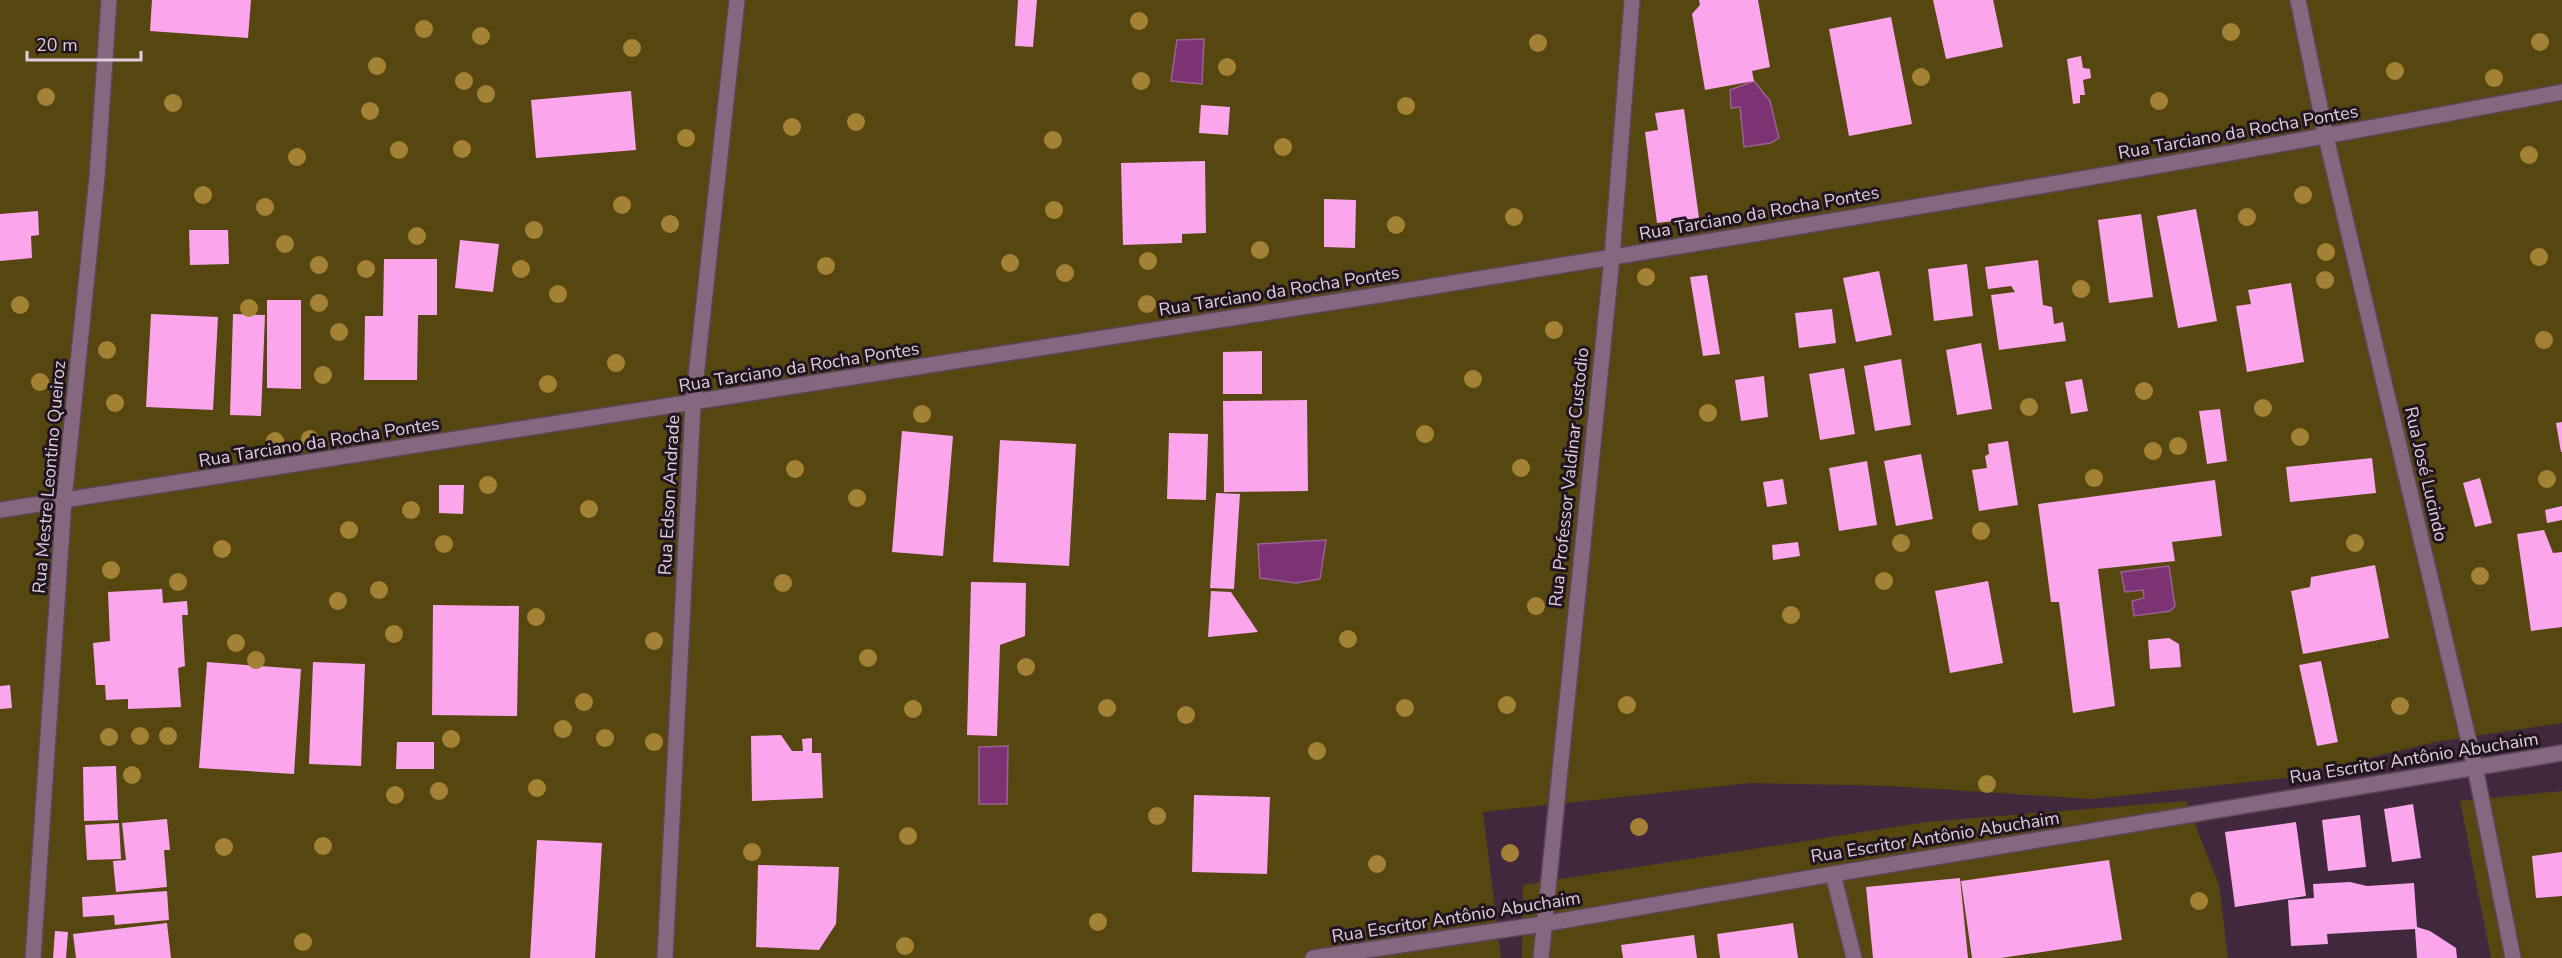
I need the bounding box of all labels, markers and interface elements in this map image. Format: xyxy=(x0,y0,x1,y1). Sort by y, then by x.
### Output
scale bar xyxy=(27,24,141,62)
text: 20 m xyxy=(36,33,78,57)
street label: Rua Tarciano da Rocha Pontes xyxy=(2116,99,2360,165)
street label: Rua Tarciano da Rocha Pontes xyxy=(1637,180,1881,246)
street label: Rua Tarciano da Rocha Pontes xyxy=(1157,260,1401,322)
street label: Rua Tarciano da Rocha Pontes xyxy=(677,336,921,398)
street label: Rua Professor Valdinar Custodio xyxy=(1543,346,1595,608)
street label: Rua Mestre Leontino Queiroz xyxy=(27,360,71,594)
street label: Rua José Lucindo xyxy=(2399,404,2453,544)
street label: Rua Tarciano da Rocha Pontes xyxy=(197,411,441,473)
street label: Rua Edson Andrade xyxy=(653,414,685,576)
street label: Rua Escritor Antônio Abuchaim xyxy=(2288,726,2540,790)
street label: Rua Escritor Antônio Abuchaim xyxy=(1809,805,2061,869)
street label: Rua Escritor Antônio Abuchaim xyxy=(1330,885,1582,949)

